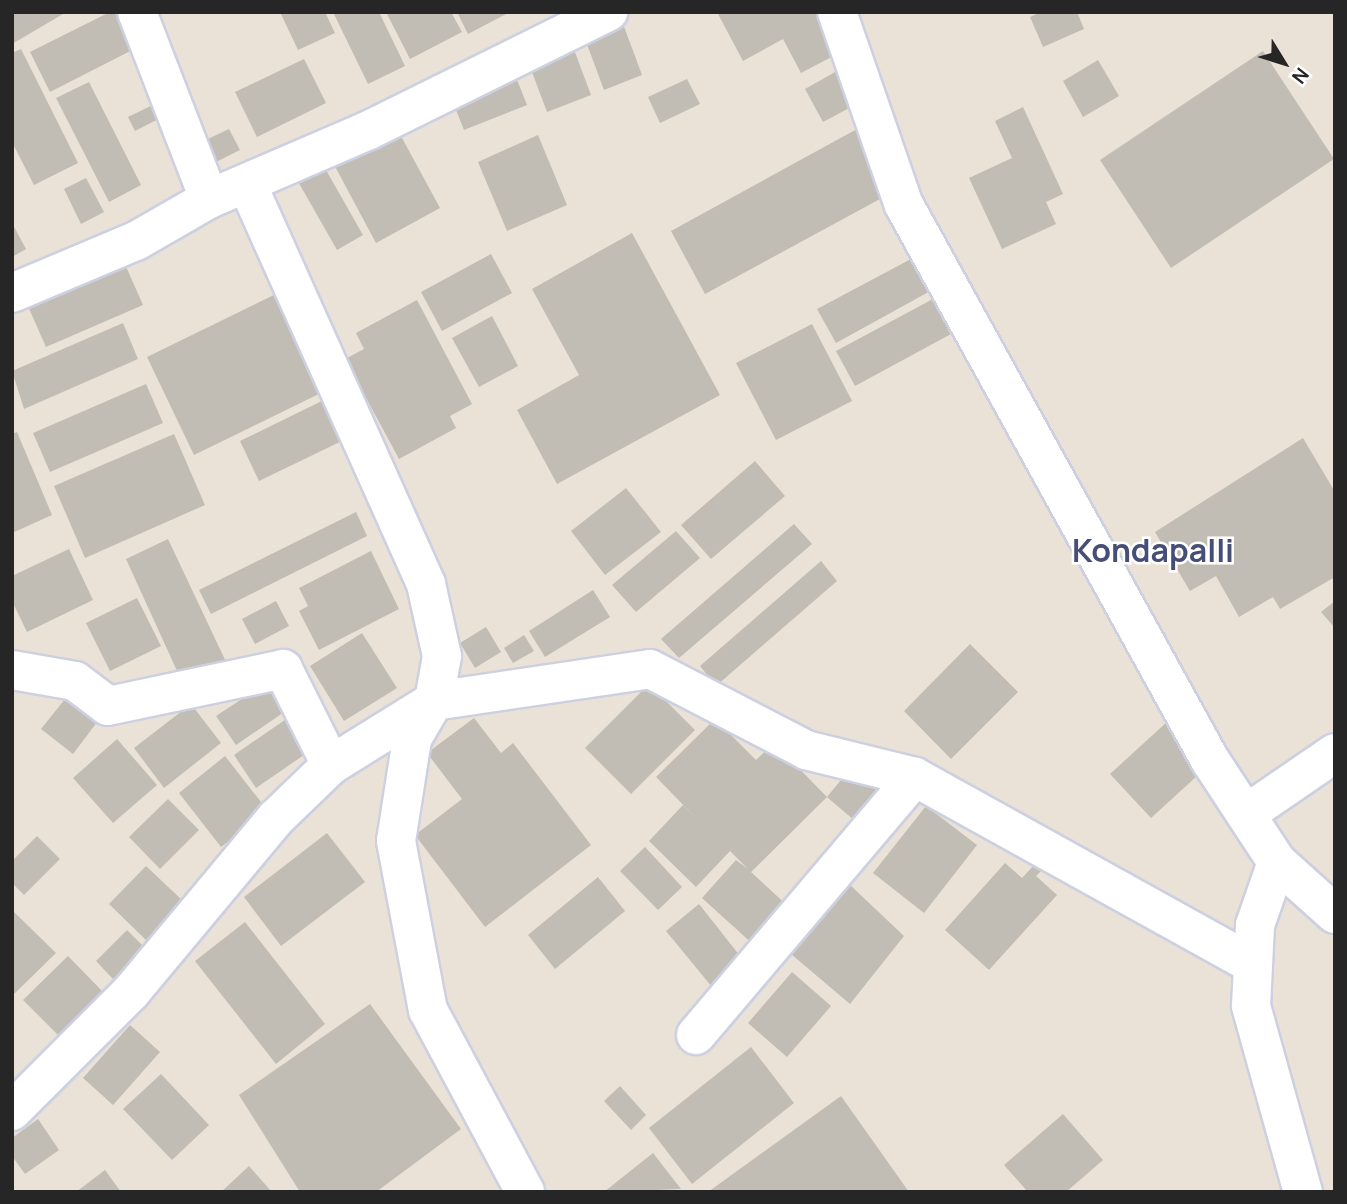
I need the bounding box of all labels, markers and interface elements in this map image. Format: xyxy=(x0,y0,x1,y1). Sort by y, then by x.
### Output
north arrow xyxy=(1249,28,1319,98)
text: N xyxy=(1286,63,1315,89)
district label: Kondapalli xyxy=(1072,531,1234,569)

